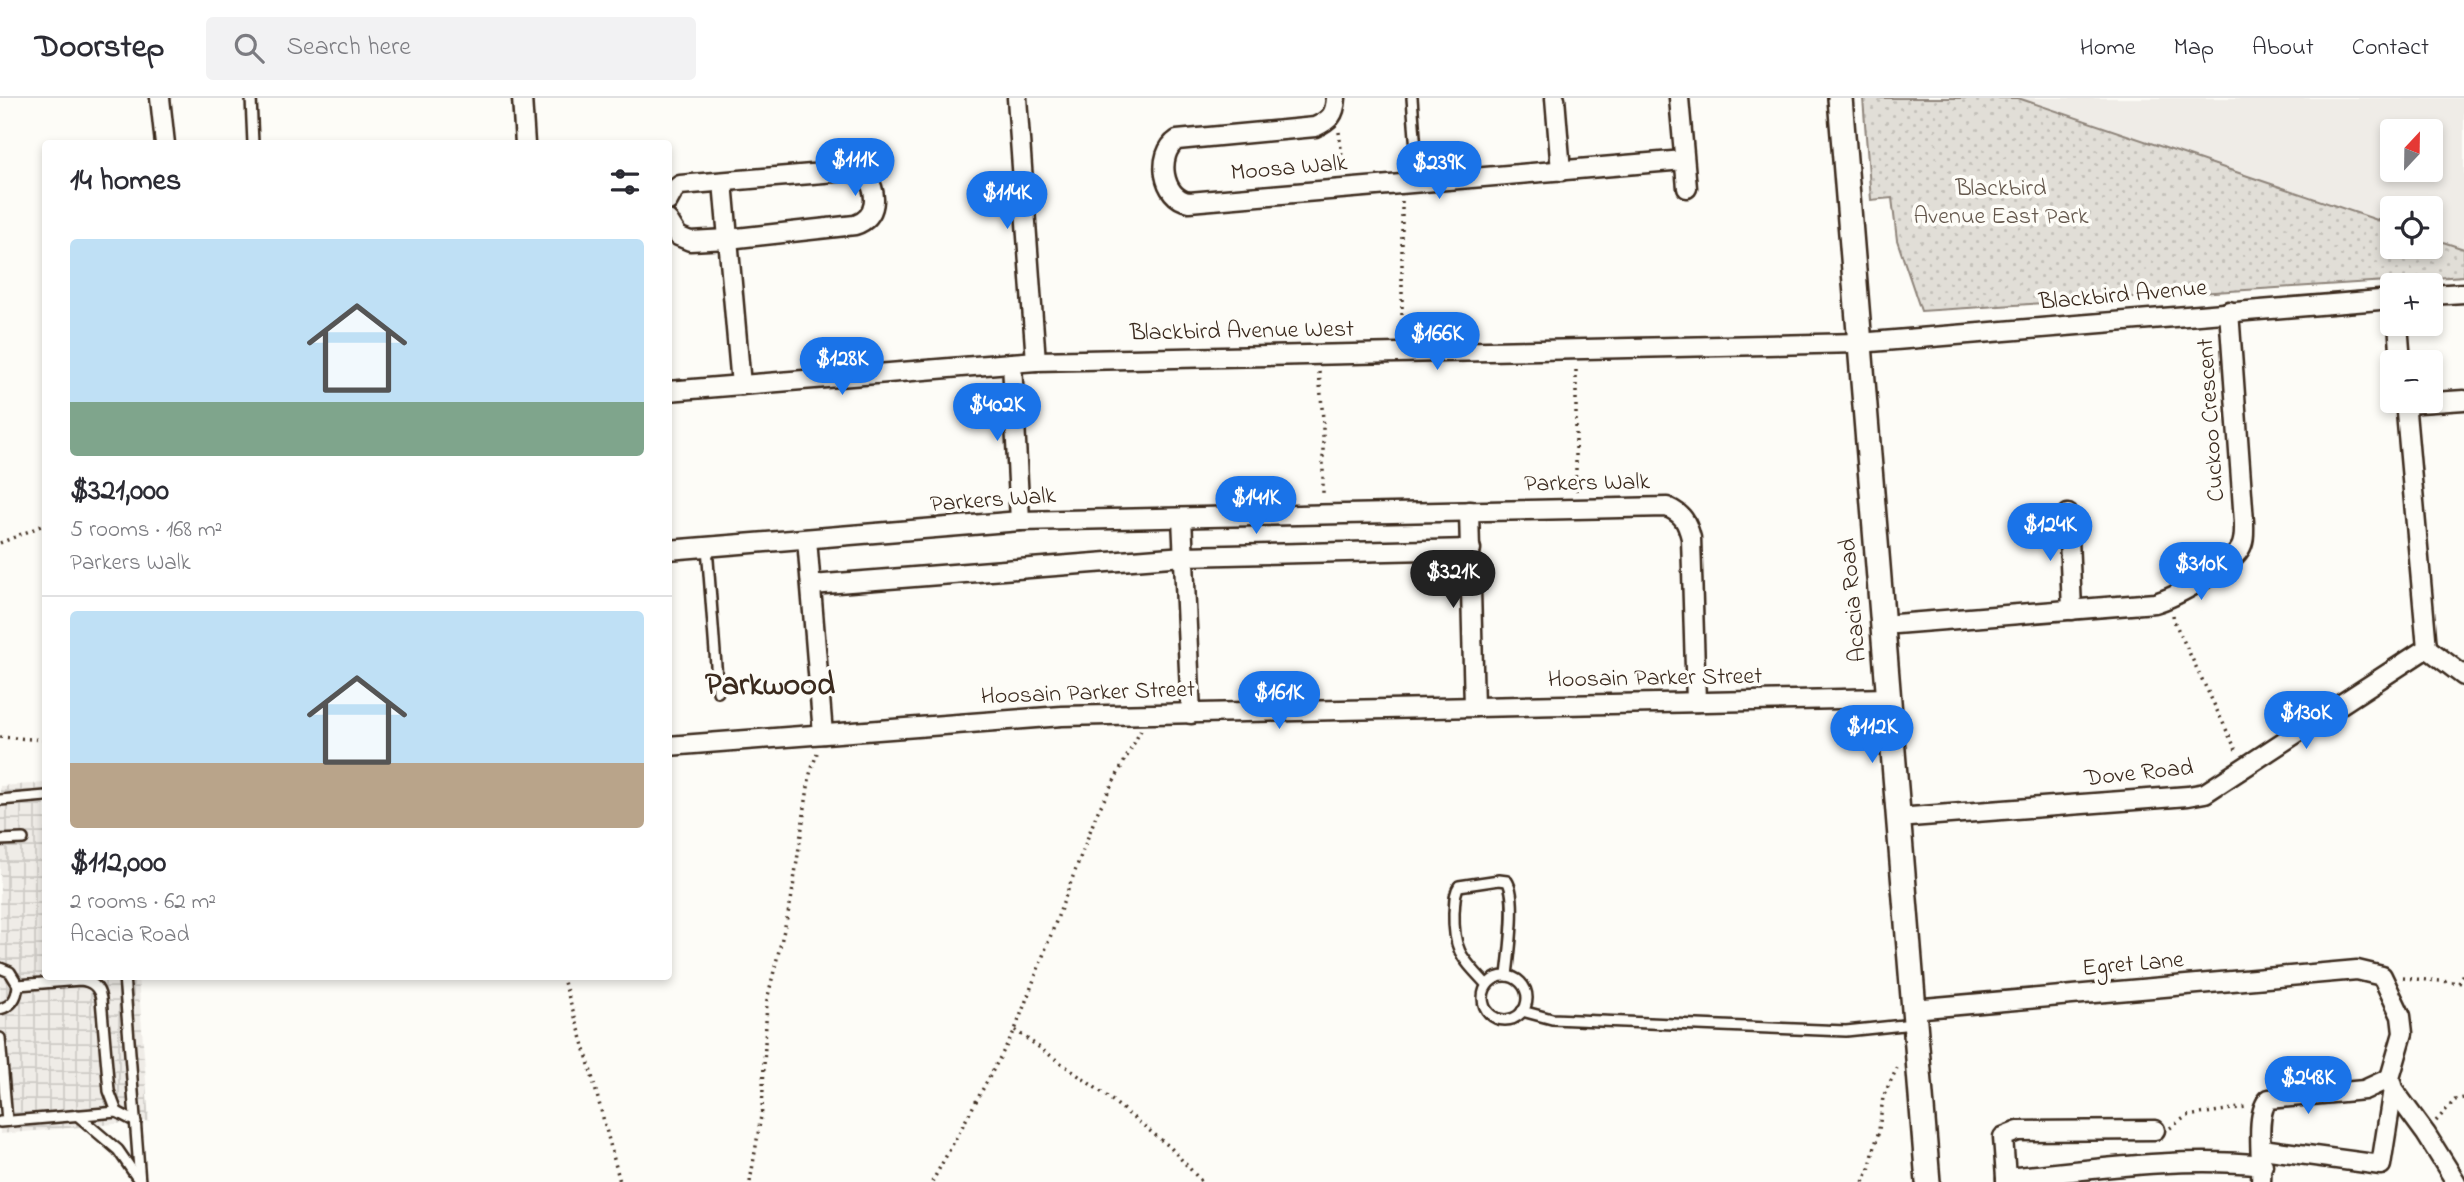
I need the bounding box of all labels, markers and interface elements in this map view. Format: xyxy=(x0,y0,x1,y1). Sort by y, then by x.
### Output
search box xyxy=(206,17,696,80)
text: Doorstep xyxy=(35,24,164,72)
icon: search xyxy=(230,29,268,67)
text: Search here xyxy=(286,29,411,67)
text: Home xyxy=(2080,31,2136,66)
text: Map xyxy=(2174,31,2214,66)
text: About xyxy=(2252,31,2314,66)
text: Contact xyxy=(2352,31,2429,66)
north arrow xyxy=(2380,119,2443,182)
map controls xyxy=(2380,119,2443,413)
pin: $111K xyxy=(806,139,904,198)
pin: $239K xyxy=(1390,141,1488,201)
text: $111K xyxy=(831,144,879,177)
street label: Moosa Walk xyxy=(1229,146,1349,192)
text: $239K xyxy=(1413,147,1465,180)
text: 14 homes xyxy=(70,160,181,204)
icon: filters xyxy=(606,163,644,201)
pin: $114K xyxy=(958,172,1056,231)
park label: Blackbird Avenue East Park xyxy=(1914,172,2089,235)
text: $114K xyxy=(982,177,1032,210)
button: locate xyxy=(2380,196,2443,259)
street label: Blackbird Avenue xyxy=(2037,271,2209,321)
button: + xyxy=(2380,273,2443,336)
icon: home xyxy=(294,285,420,411)
street label: Blackbird Avenue West xyxy=(1129,313,1354,351)
pin: $166K xyxy=(1388,313,1486,372)
text: $166K xyxy=(1411,318,1463,351)
street label: Cuckoo Crescent xyxy=(2189,337,2235,503)
pin: $128K xyxy=(793,338,891,397)
text: $128K xyxy=(816,343,868,376)
button: − xyxy=(2380,350,2443,413)
pin: $402K xyxy=(948,384,1046,443)
text: $402K xyxy=(969,389,1025,422)
street label: Parkers Walk xyxy=(1524,465,1651,503)
text: $321,000 xyxy=(70,470,169,514)
pin: $141K xyxy=(1207,476,1305,536)
street label: Parkers Walk xyxy=(929,479,1057,523)
text: $141K xyxy=(1231,482,1281,515)
pin: $124K xyxy=(2001,504,2099,563)
text: $124K xyxy=(2023,509,2077,542)
text: 5 rooms · 168 m² xyxy=(70,514,222,547)
street label: Acacia Road xyxy=(1831,536,1877,664)
pin: $310K xyxy=(2152,542,2250,602)
text: Parkers Walk xyxy=(70,547,191,580)
text: $310K xyxy=(2175,548,2227,581)
pin: $321K xyxy=(1404,550,1502,610)
text: $321K xyxy=(1426,556,1480,589)
icon: home xyxy=(294,657,420,783)
street label: Hoosain Parker Street xyxy=(1548,660,1762,698)
district label: Parkwood xyxy=(705,663,835,710)
pin: $161K xyxy=(1230,672,1328,731)
street label: Hoosain Parker Street xyxy=(980,673,1196,715)
text: $161K xyxy=(1254,677,1304,710)
pin: $130K xyxy=(2257,692,2355,751)
text: $130K xyxy=(2280,697,2332,730)
pin: $112K xyxy=(1823,706,1921,765)
text: $112K xyxy=(1846,711,1898,744)
street label: Dove Road xyxy=(2082,751,2196,797)
text: $112,000 xyxy=(70,842,166,886)
text: 2 rooms · 62 m² xyxy=(70,886,216,919)
text: Acacia Road xyxy=(70,919,189,952)
street label: Egret Lane xyxy=(2081,943,2186,987)
pin: $248K xyxy=(2259,1056,2357,1116)
text: $248K xyxy=(2281,1062,2335,1095)

